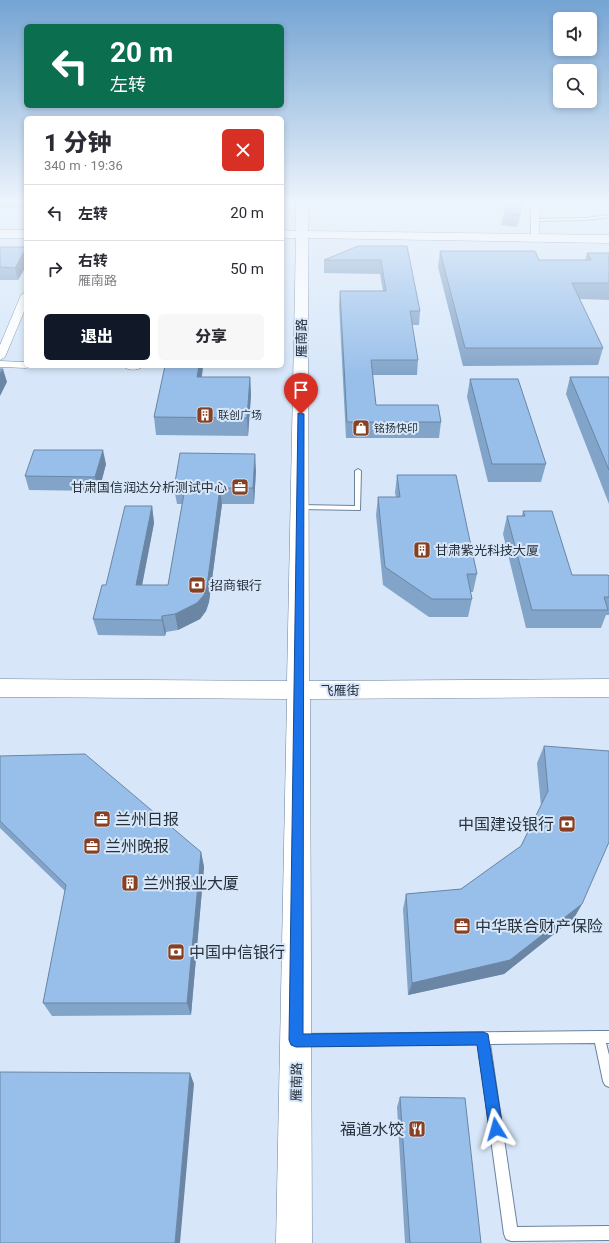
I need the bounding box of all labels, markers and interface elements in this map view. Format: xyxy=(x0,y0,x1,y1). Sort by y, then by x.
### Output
map controls xyxy=(553,12,597,108)
button: sound xyxy=(553,12,597,56)
text: 20 m xyxy=(110,36,173,69)
icon: left xyxy=(44,40,96,92)
button: search xyxy=(553,64,597,108)
text: 左转 xyxy=(110,74,146,95)
text: 1 分钟 xyxy=(44,129,112,157)
button: close xyxy=(222,129,264,171)
text: 340 m · 19:36 xyxy=(44,158,123,173)
icon: left xyxy=(44,202,66,224)
text: 20 m xyxy=(230,204,264,222)
text: 左转 xyxy=(78,205,108,223)
text: 右转 xyxy=(78,252,108,270)
icon: right xyxy=(44,258,66,280)
text: 50 m xyxy=(230,260,264,278)
text: 雁南路 xyxy=(78,273,117,288)
button: 退出 xyxy=(44,314,150,360)
button: 分享 xyxy=(158,314,264,360)
street label: 雁南路 xyxy=(294,318,309,358)
pin xyxy=(284,373,318,414)
icon: arrive xyxy=(290,379,312,401)
building icon: 联创广场 xyxy=(195,405,215,425)
place label: 联创广场 xyxy=(218,409,262,422)
shop icon: 铭扬快印 xyxy=(351,418,371,438)
place label: 铭扬快印 xyxy=(374,422,418,435)
office icon: 甘肃国信润达分析测试中心 xyxy=(230,477,250,497)
place label: 甘肃国信润达分析测试中心 xyxy=(71,480,227,495)
building icon: 甘肃紫光科技大厦 xyxy=(412,540,432,560)
place label: 甘肃紫光科技大厦 xyxy=(435,543,539,558)
bank icon: 招商银行 xyxy=(187,575,207,595)
place label: 招商银行 xyxy=(210,578,262,593)
street label: 飞雁街 xyxy=(320,683,360,698)
office icon: 兰州日报 xyxy=(92,809,112,829)
place label: 兰州日报 xyxy=(115,810,179,829)
bank icon: 中国建设银行 xyxy=(557,814,577,834)
place label: 中国建设银行 xyxy=(458,815,554,834)
office icon: 兰州晚报 xyxy=(82,836,102,856)
place label: 兰州晚报 xyxy=(105,837,169,856)
building icon: 兰州报业大厦 xyxy=(120,873,140,893)
place label: 兰州报业大厦 xyxy=(143,874,239,893)
office icon: 中华联合财产保险 xyxy=(452,916,472,936)
place label: 中华联合财产保险 xyxy=(475,917,603,936)
bank icon: 中国中信银行 xyxy=(166,942,186,962)
place label: 中国中信银行 xyxy=(189,943,285,962)
street label: 雁南路 xyxy=(289,1062,304,1102)
position arrow xyxy=(475,1108,517,1150)
restaurant icon: 福道水饺 xyxy=(407,1119,427,1139)
place label: 福道水饺 xyxy=(340,1120,404,1139)

